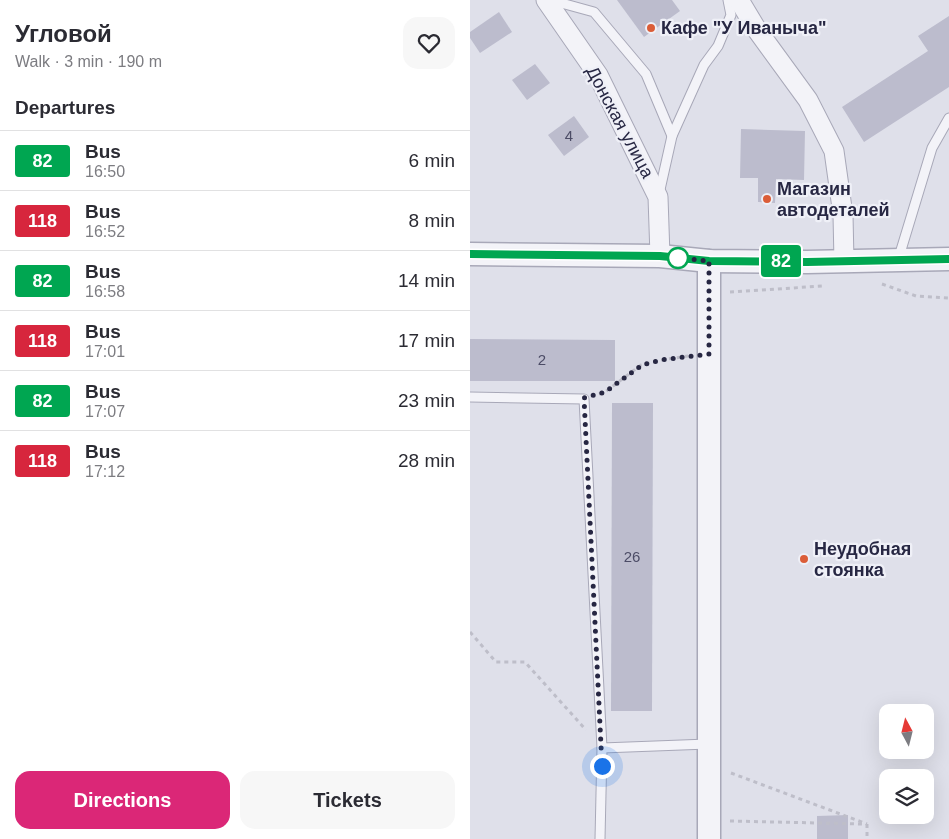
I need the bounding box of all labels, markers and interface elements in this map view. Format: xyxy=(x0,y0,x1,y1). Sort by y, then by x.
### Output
button: heart xyxy=(403,17,455,69)
place label: Кафе "У Иваныча" xyxy=(661,18,827,38)
text: Угловой xyxy=(15,20,112,47)
marker: Кафе "У Иваныча" xyxy=(645,22,657,34)
text: Walk · 3 min · 190 m xyxy=(15,53,162,70)
street label: Донская улица xyxy=(582,63,658,182)
text: Departures xyxy=(15,97,115,118)
house number: 4 xyxy=(565,127,573,144)
text: Bus xyxy=(85,141,121,162)
text: 6 min xyxy=(409,150,455,171)
text: 82 xyxy=(32,151,53,171)
text: 16:50 xyxy=(85,163,125,180)
place label: Магазин автодеталей xyxy=(777,179,889,220)
marker: Магазин автодеталей xyxy=(761,193,773,205)
text: Bus xyxy=(85,201,121,222)
text: 8 min xyxy=(409,210,455,231)
text: 118 xyxy=(28,211,57,231)
text: 16:52 xyxy=(85,223,125,240)
line badge: 82 xyxy=(758,245,804,277)
unlabelled marker xyxy=(667,247,689,269)
text: 82 xyxy=(771,251,791,271)
text: Bus xyxy=(85,261,121,282)
text: 14 min xyxy=(398,270,455,291)
text: 82 xyxy=(32,271,53,291)
text: 16:58 xyxy=(85,283,125,300)
text: Bus xyxy=(85,321,121,342)
text: 17 min xyxy=(398,330,455,351)
text: 118 xyxy=(28,331,57,351)
text: 17:01 xyxy=(85,343,125,360)
house number: 2 xyxy=(538,351,546,368)
text: Bus xyxy=(85,381,121,402)
text: 23 min xyxy=(398,390,455,411)
text: 82 xyxy=(32,391,53,411)
text: 17:07 xyxy=(85,403,125,420)
text: Bus xyxy=(85,441,121,462)
text: 28 min xyxy=(398,450,455,471)
text: 118 xyxy=(28,451,57,471)
text: 17:12 xyxy=(85,463,125,480)
place label: Неудобная стоянка xyxy=(814,539,911,580)
house number: 26 xyxy=(624,548,640,565)
marker: Неудобная стоянка xyxy=(798,553,810,565)
north arrow xyxy=(879,704,934,759)
map controls xyxy=(879,704,934,824)
your location xyxy=(590,754,615,779)
button: layers xyxy=(879,769,934,824)
button: Directions xyxy=(15,771,230,829)
button: Tickets xyxy=(240,771,455,829)

